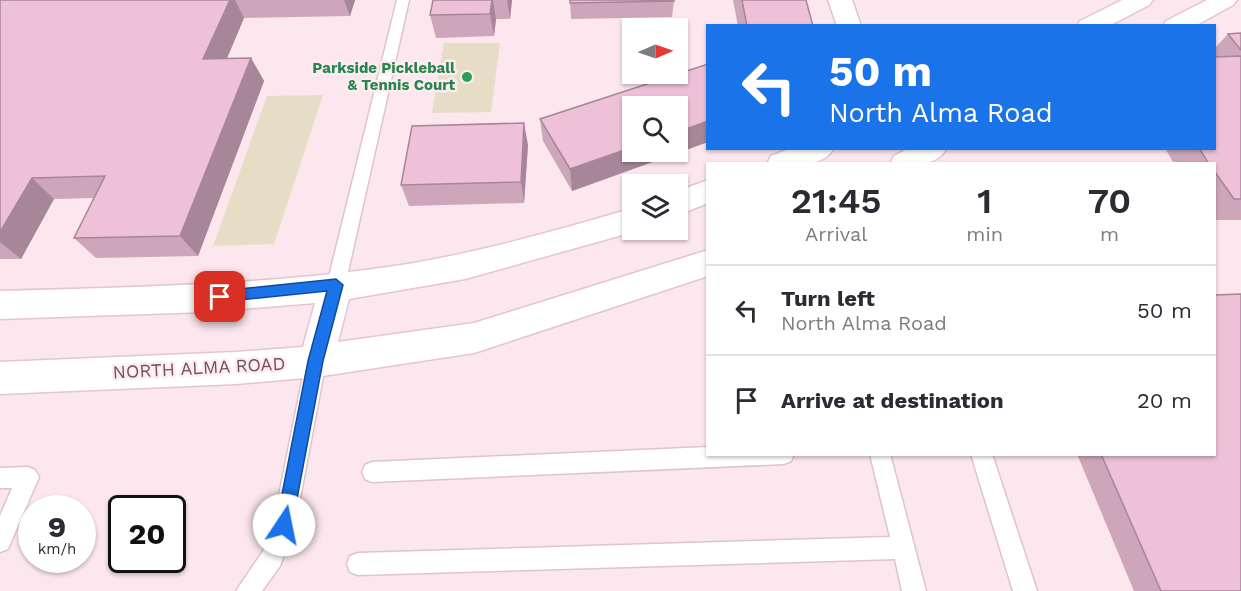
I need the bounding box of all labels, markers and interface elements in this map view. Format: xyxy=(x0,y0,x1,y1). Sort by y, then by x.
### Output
north arrow xyxy=(622,18,688,84)
map controls xyxy=(622,18,688,240)
text: 50 m xyxy=(829,47,932,96)
icon: left xyxy=(730,48,808,126)
place label: Parkside Pickleball & Tennis Court xyxy=(312,59,455,94)
marker: Parkside Pickleball & Tennis Court xyxy=(460,70,474,84)
button: search xyxy=(622,96,688,162)
text: North Alma Road xyxy=(829,97,1053,129)
button: layers xyxy=(622,174,688,240)
text: 21:45 xyxy=(791,180,882,222)
text: 1 xyxy=(977,180,992,222)
text: 70 xyxy=(1088,180,1131,222)
text: Arrival xyxy=(805,222,867,246)
text: min xyxy=(966,222,1003,246)
text: m xyxy=(1100,222,1119,246)
pin xyxy=(194,271,245,322)
icon: arrive xyxy=(203,280,236,313)
text: Turn left xyxy=(781,286,875,311)
icon: left xyxy=(730,294,763,327)
text: 50 m xyxy=(1137,298,1192,323)
text: North Alma Road xyxy=(781,311,947,335)
street label: NORTH ALMA ROAD xyxy=(112,352,286,383)
icon: arrive xyxy=(730,384,763,417)
text: Arrive at destination xyxy=(781,388,1004,413)
text: 20 m xyxy=(1137,388,1192,413)
position arrow xyxy=(252,493,316,557)
speed limit sign: 20 xyxy=(108,495,186,573)
text: 9 xyxy=(48,509,66,544)
text: km/h xyxy=(38,540,76,558)

